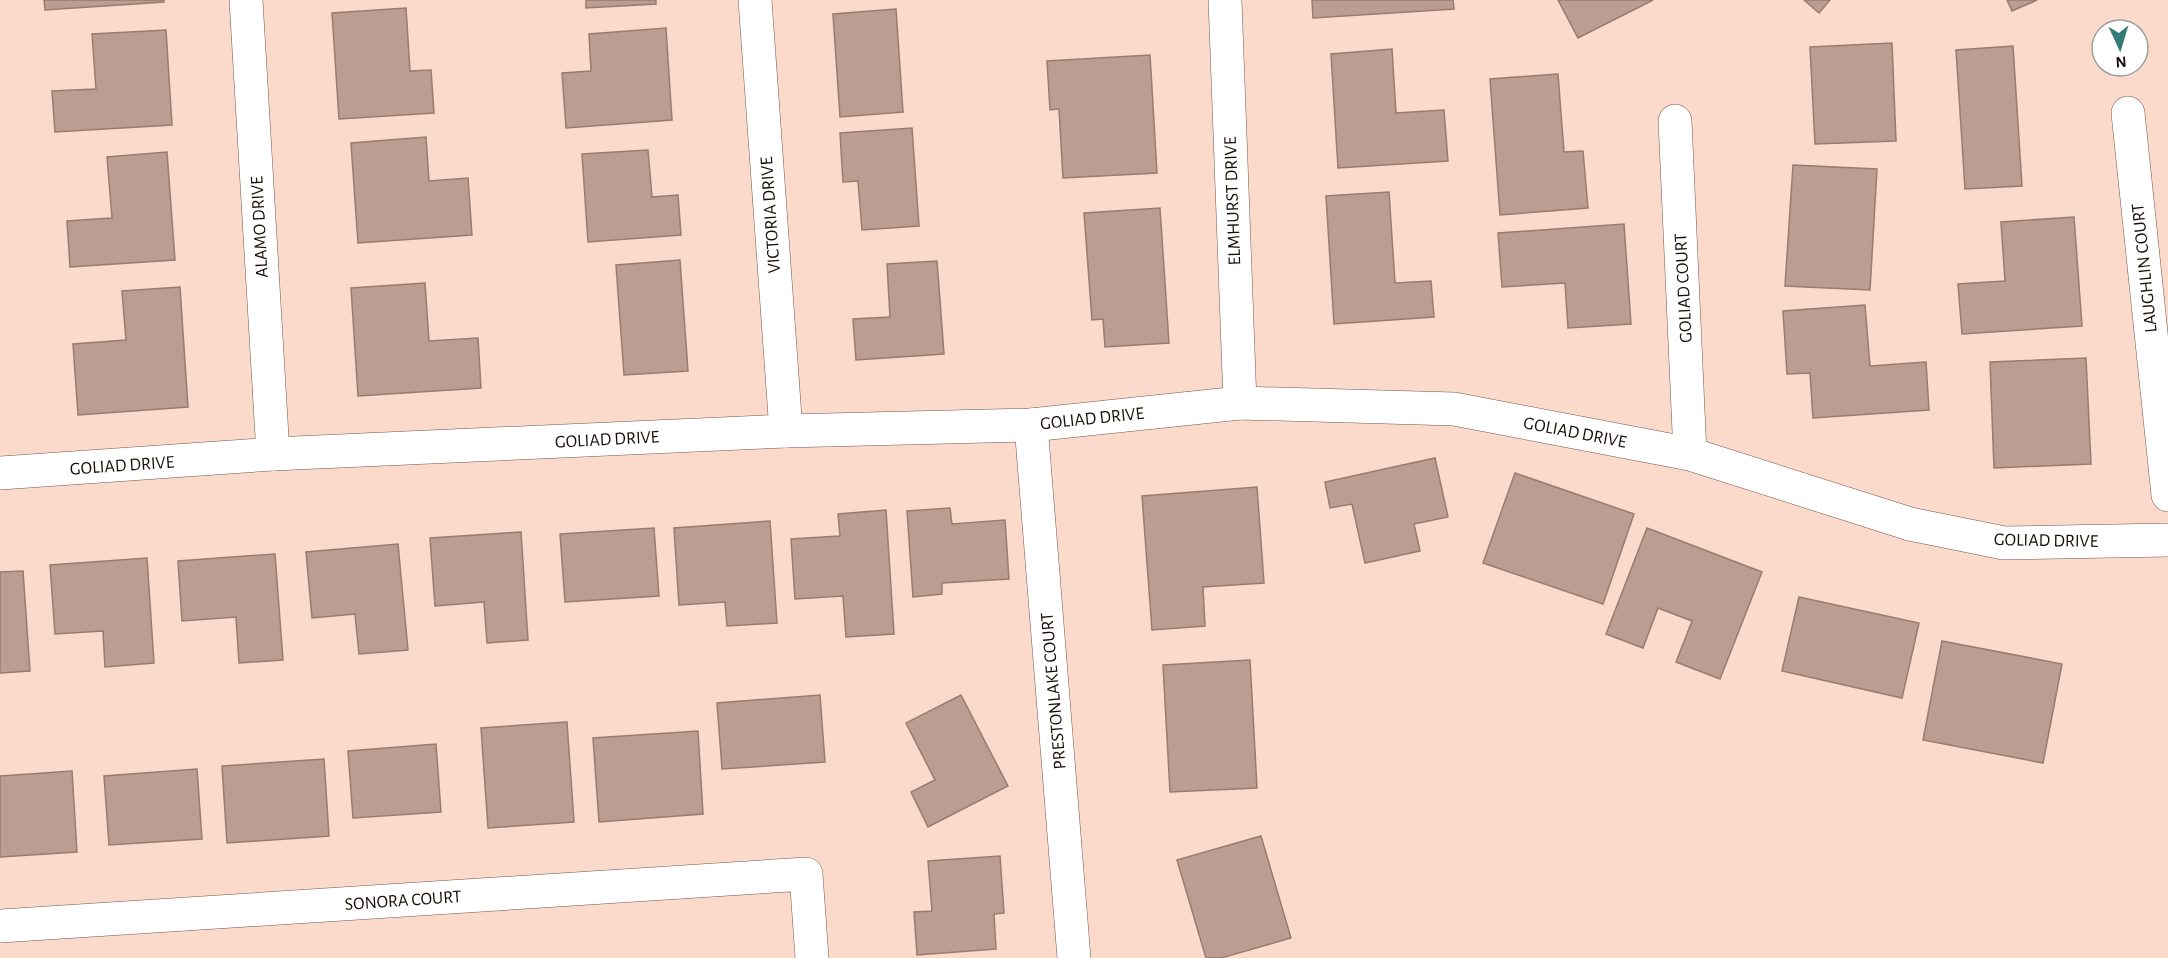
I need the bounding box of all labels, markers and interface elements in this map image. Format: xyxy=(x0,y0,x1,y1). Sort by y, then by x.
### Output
north arrow xyxy=(2090,18,2150,78)
text: N xyxy=(2115,54,2127,70)
street label: ELMHURST DRIVE xyxy=(1222,136,1244,266)
street label: VICTORIA DRIVE xyxy=(758,156,784,274)
street label: ALAMO DRIVE xyxy=(248,175,272,278)
street label: LAUGHLIN COURT xyxy=(2129,202,2161,333)
street label: GOLIAD COURT xyxy=(1672,233,1696,343)
street label: GOLIAD DRIVE xyxy=(1039,405,1145,433)
street label: GOLIAD DRIVE xyxy=(1522,414,1628,452)
street label: GOLIAD DRIVE xyxy=(554,428,660,452)
street label: GOLIAD DRIVE xyxy=(69,453,175,479)
street label: GOLIAD DRIVE xyxy=(1994,531,2099,551)
street label: PRESTONLAKE COURT xyxy=(1038,611,1070,770)
street label: SONORA COURT xyxy=(344,888,462,914)

